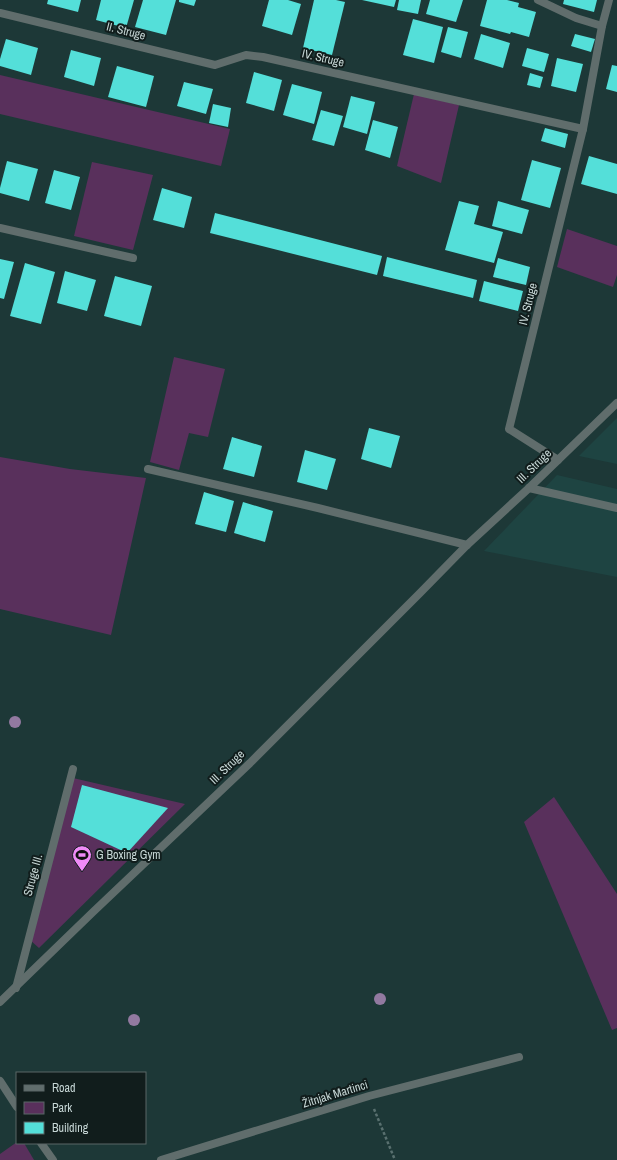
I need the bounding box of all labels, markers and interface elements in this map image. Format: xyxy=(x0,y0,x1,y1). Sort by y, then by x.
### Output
street label: II. Struge xyxy=(105,18,147,44)
street label: IV. Struge xyxy=(300,45,346,71)
street label: IV. Struge xyxy=(515,281,541,327)
street label: III. Struge xyxy=(513,445,555,487)
street label: III. Struge xyxy=(206,746,248,788)
sports icon: G Boxing Gym xyxy=(71,844,93,872)
place label: G Boxing Gym xyxy=(96,847,161,863)
street label: Struge III. xyxy=(20,852,46,898)
legend xyxy=(16,1072,146,1144)
street label: Žitnjak Martinci xyxy=(300,1076,370,1112)
text: Road xyxy=(52,1080,76,1096)
text: Park xyxy=(52,1100,72,1116)
text: Building xyxy=(52,1120,89,1136)

